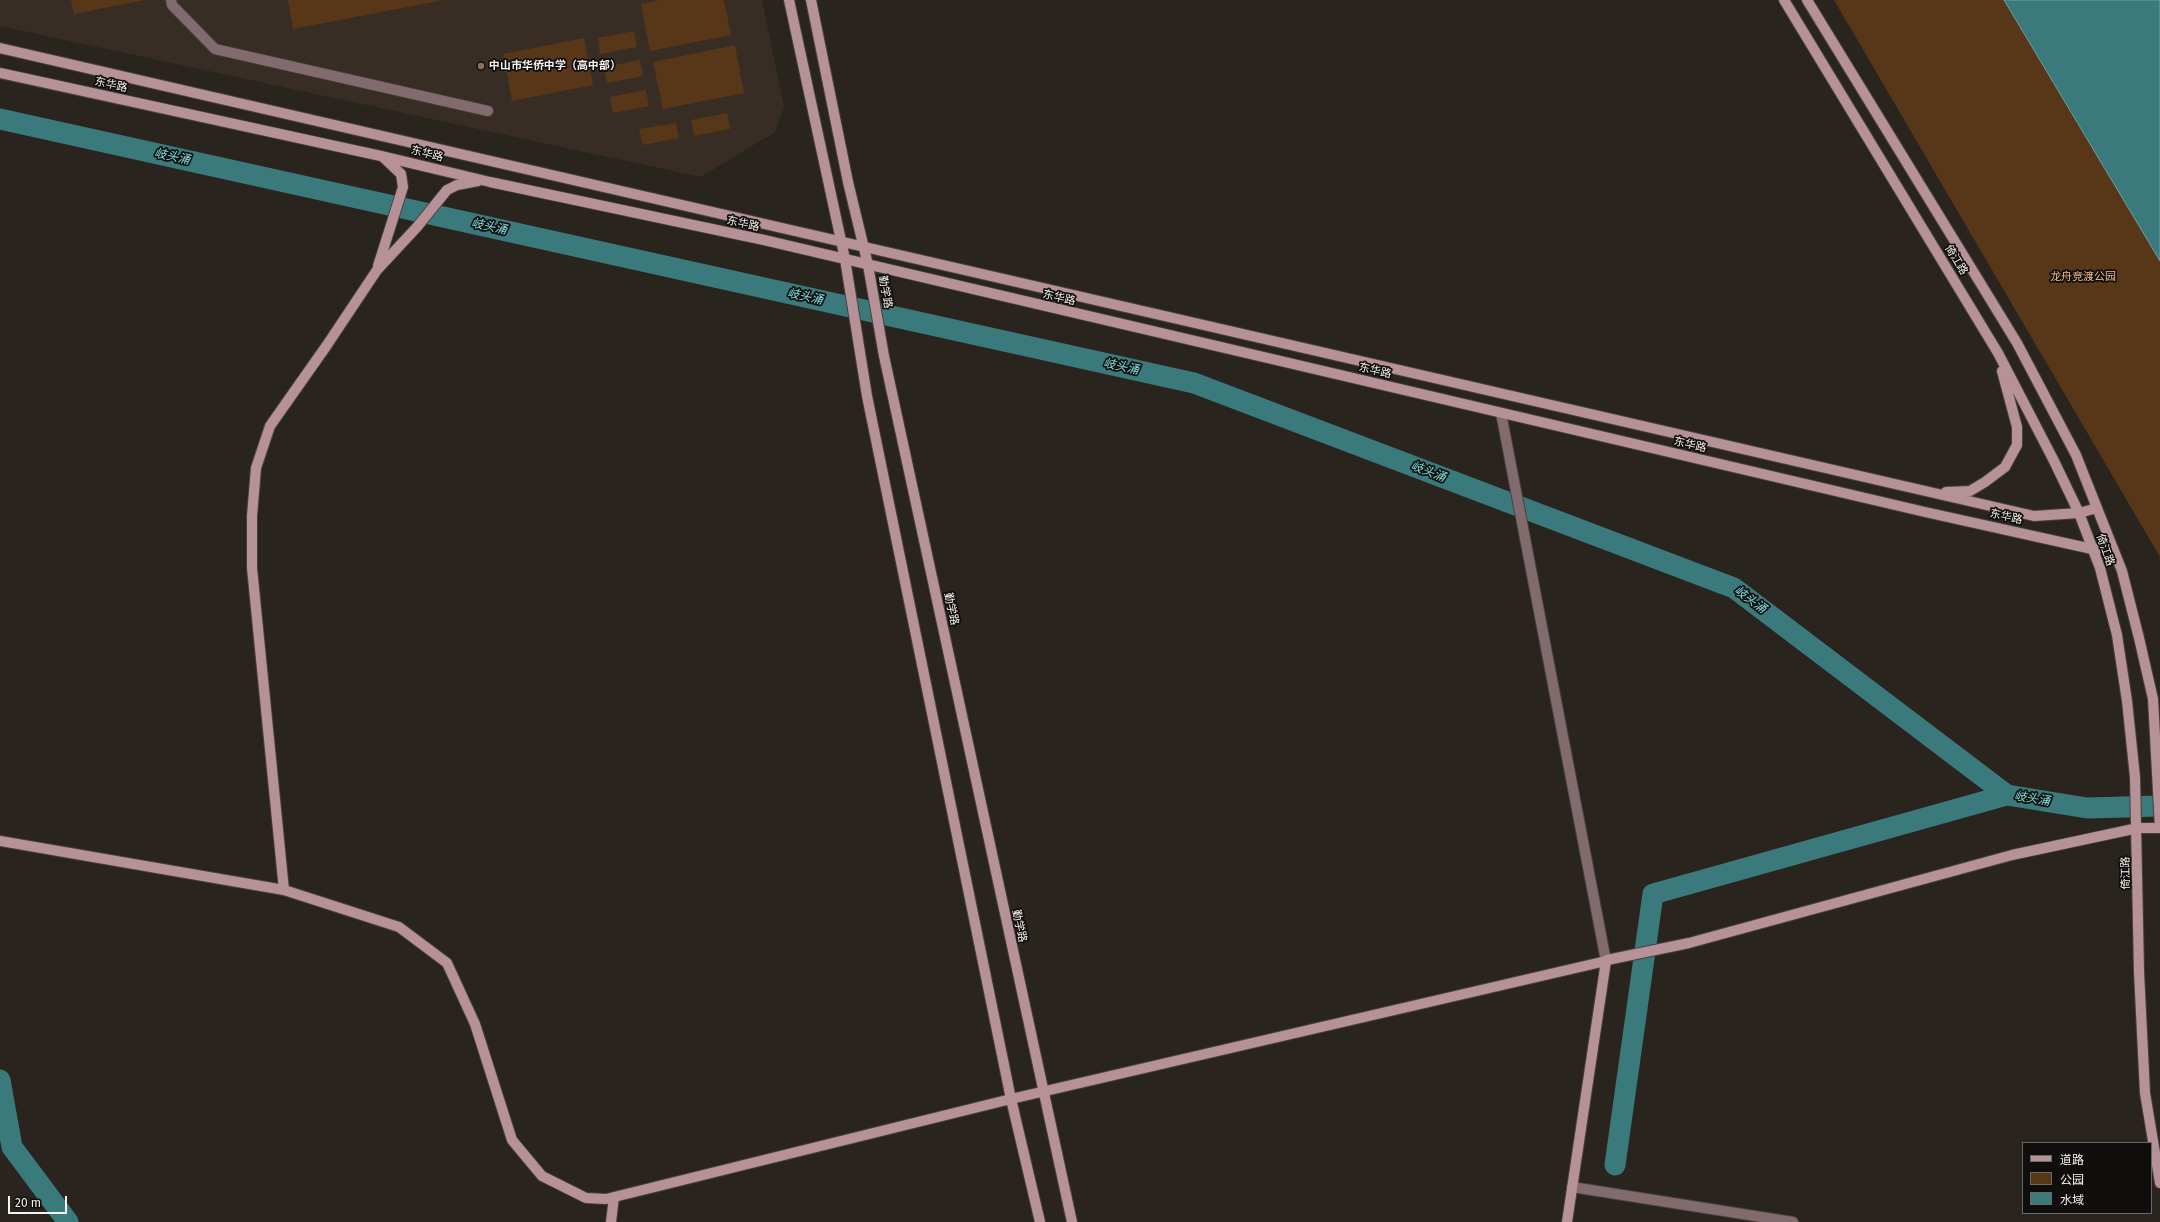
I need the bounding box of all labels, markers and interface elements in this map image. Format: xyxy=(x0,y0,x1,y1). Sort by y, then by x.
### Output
place label: 中山市华侨中学（高中部） xyxy=(489,59,621,73)
marker: 中山市华侨中学（高中部） xyxy=(476,61,486,71)
street label: 东华路 xyxy=(93,75,129,95)
street label: 东华路 xyxy=(409,144,445,164)
water label: 岐头涌 xyxy=(153,146,191,168)
street label: 东华路 xyxy=(725,214,761,234)
water label: 岐头涌 xyxy=(470,216,508,238)
street label: 倚江路 xyxy=(1942,242,1970,278)
park label: 龙舟竞渡公园 xyxy=(2050,270,2116,284)
street label: 勤学路 xyxy=(876,275,894,309)
water label: 岐头涌 xyxy=(786,286,824,308)
street label: 东华路 xyxy=(1041,288,1077,308)
water label: 岐头涌 xyxy=(1102,356,1140,378)
street label: 东华路 xyxy=(1357,361,1393,381)
street label: 东华路 xyxy=(1672,435,1708,455)
water label: 岐头涌 xyxy=(1409,459,1447,485)
street label: 东华路 xyxy=(1988,507,2024,527)
street label: 倚江路 xyxy=(2093,532,2117,568)
water label: 岐头涌 xyxy=(1731,584,1769,616)
street label: 勤学路 xyxy=(941,591,961,627)
water label: 岐头涌 xyxy=(2013,789,2051,809)
street label: 倚江路 xyxy=(2119,856,2133,890)
street label: 勤学路 xyxy=(1009,908,1029,944)
legend xyxy=(2022,1142,2152,1214)
text: 道路 xyxy=(2060,1153,2084,1167)
text: 公园 xyxy=(2060,1173,2084,1187)
scale bar xyxy=(10,1188,69,1214)
text: 水域 xyxy=(2060,1193,2084,1207)
text: 20 m xyxy=(15,1196,41,1210)

